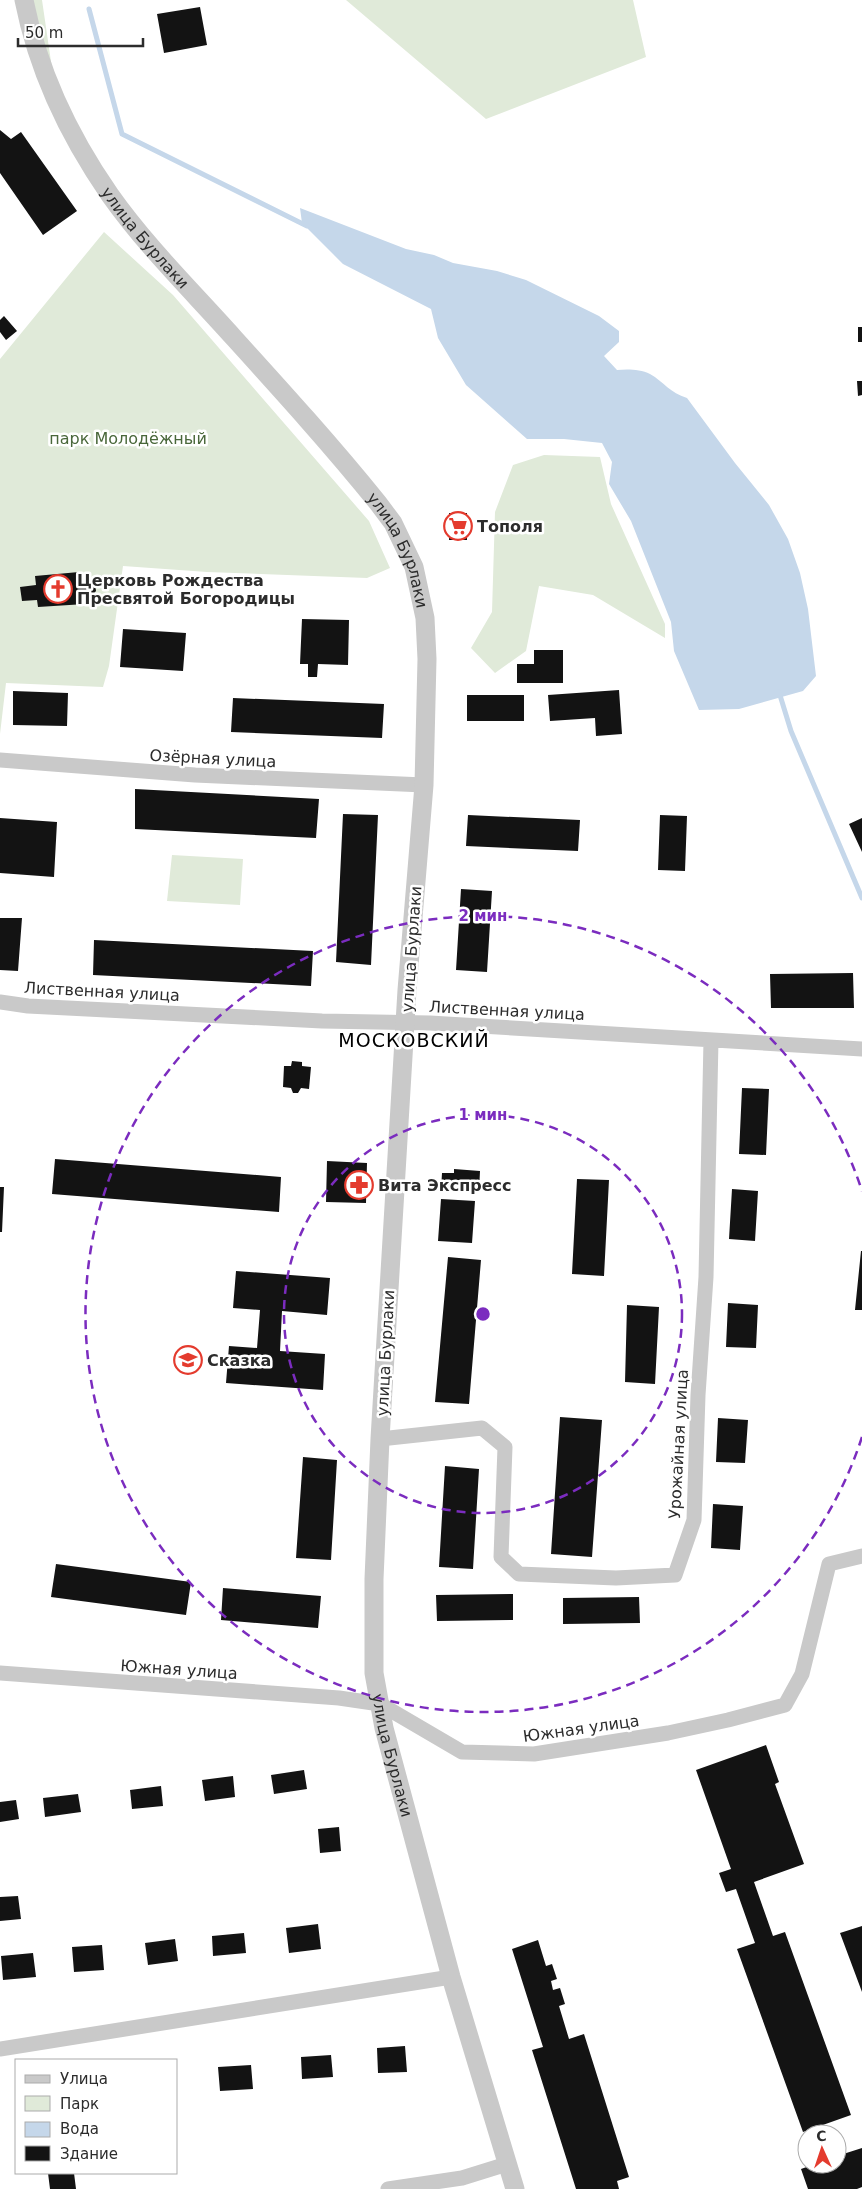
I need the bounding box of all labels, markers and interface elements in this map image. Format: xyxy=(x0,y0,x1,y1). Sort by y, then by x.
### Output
scale bar xyxy=(18,15,142,47)
text: 50 m xyxy=(25,24,63,42)
street label: улица Бурлаки xyxy=(97,183,193,293)
park label: парк Молодёжный xyxy=(49,429,207,448)
street label: улица Бурлаки xyxy=(363,488,432,610)
supermarket icon: Тополя xyxy=(443,511,473,541)
place label: Тополя xyxy=(477,517,543,536)
place label: Церковь Рождества Пресвятой Богородицы xyxy=(77,571,295,608)
church icon: Церковь Рождества Пресвятой Богородицы xyxy=(43,574,73,604)
street label: Озёрная улица xyxy=(149,746,277,771)
street label: улица Бурлаки xyxy=(398,885,425,1013)
text: 2 мин xyxy=(459,907,507,925)
street label: Лиственная улица xyxy=(24,978,180,1005)
street label: Лиственная улица xyxy=(429,997,585,1024)
district label: МОСКОВСКИЙ xyxy=(338,1029,490,1051)
text: 1 мин xyxy=(459,1106,507,1124)
pharmacy icon: Вита Экспресс xyxy=(344,1170,374,1200)
place label: Вита Экспресс xyxy=(378,1176,511,1195)
street label: улица Бурлаки xyxy=(373,1289,398,1417)
centre of rings xyxy=(474,1305,492,1323)
school or university icon: Сказка xyxy=(173,1345,203,1375)
place label: Сказка xyxy=(207,1351,271,1370)
street label: Урожайная улица xyxy=(665,1369,692,1519)
street label: Южная улица xyxy=(120,1656,238,1683)
street label: улица Бурлаки xyxy=(368,1692,417,1819)
street label: Южная улица xyxy=(522,1711,641,1746)
legend xyxy=(15,2059,178,2174)
text: Улица xyxy=(60,2070,108,2088)
text: Парк xyxy=(60,2095,99,2113)
text: Вода xyxy=(60,2120,99,2138)
north arrow xyxy=(797,2124,847,2174)
text: С xyxy=(816,2128,827,2144)
text: Здание xyxy=(60,2145,118,2163)

